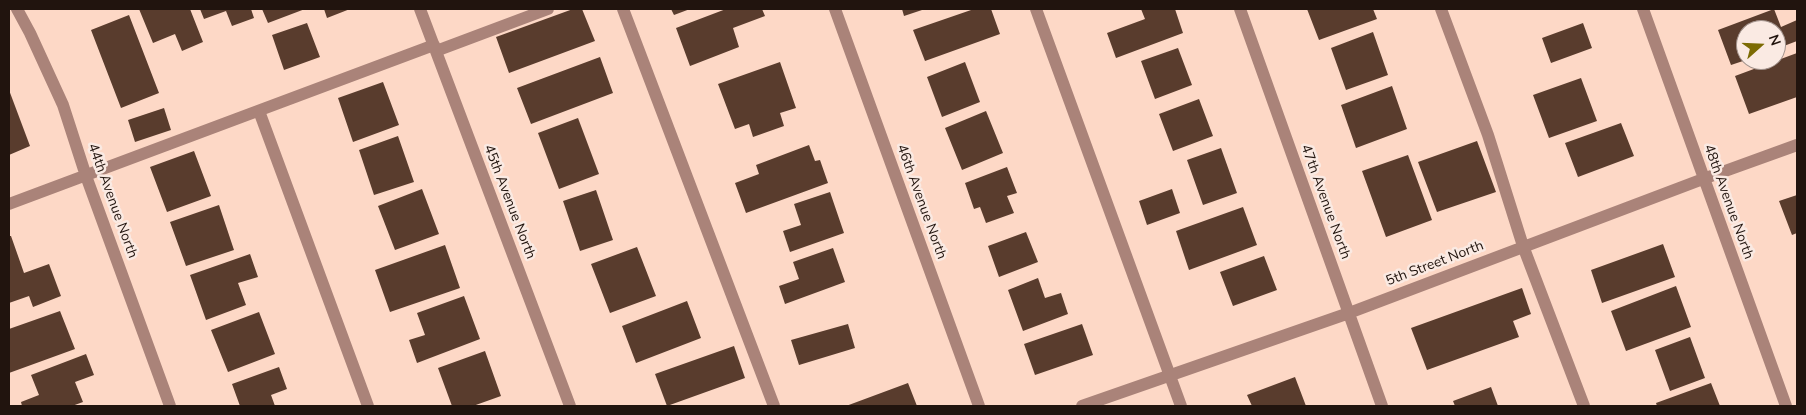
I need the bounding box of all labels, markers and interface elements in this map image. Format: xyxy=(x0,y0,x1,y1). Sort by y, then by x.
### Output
north arrow xyxy=(1736,20,1786,70)
text: N xyxy=(1764,32,1785,48)
street label: 44th Avenue North xyxy=(83,141,141,261)
street label: 46th Avenue North xyxy=(892,142,950,262)
street label: 47th Avenue North xyxy=(1296,142,1354,262)
street label: 48th Avenue North xyxy=(1699,142,1757,262)
street label: 45th Avenue North xyxy=(479,143,539,261)
street label: 5th Street North xyxy=(1384,238,1486,290)

